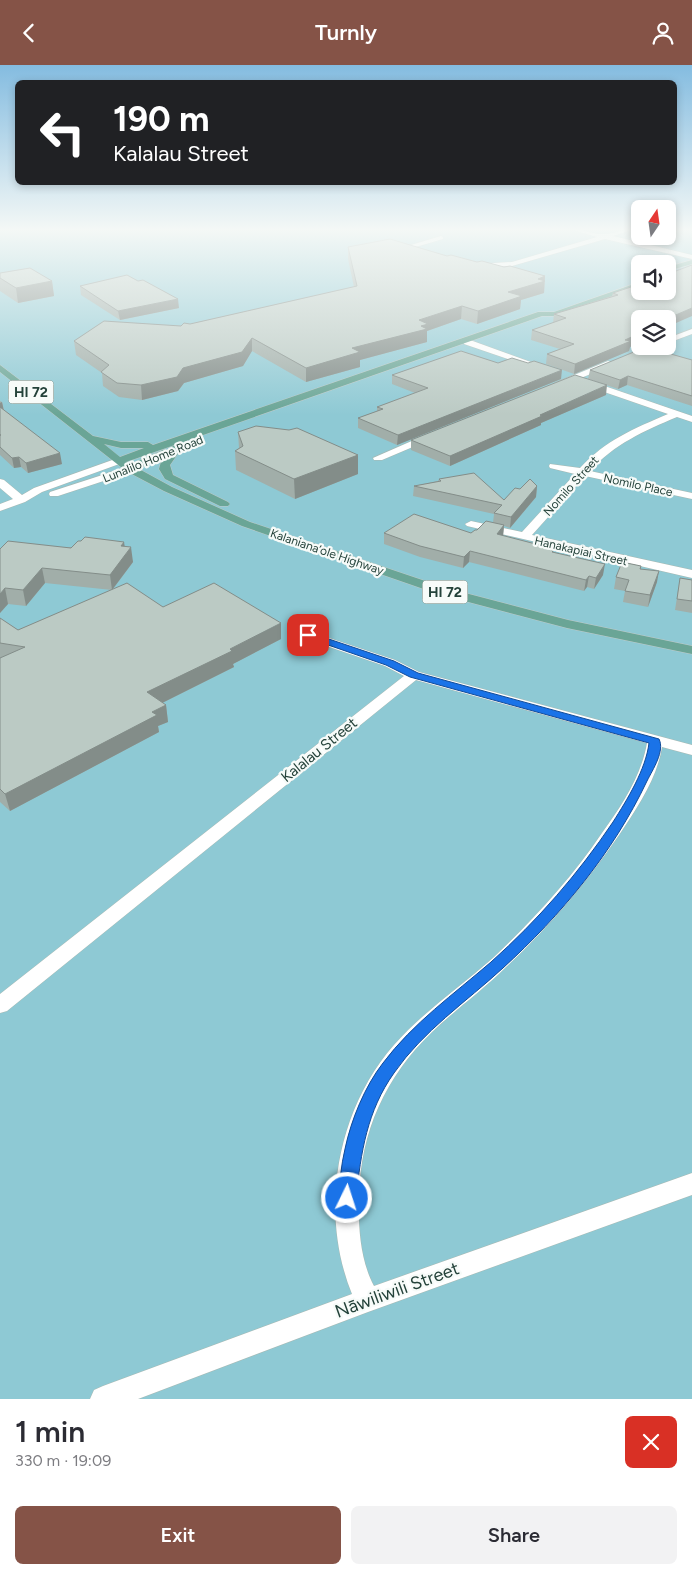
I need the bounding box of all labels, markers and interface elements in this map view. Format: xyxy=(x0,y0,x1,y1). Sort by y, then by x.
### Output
icon: back xyxy=(15,19,43,47)
text: Turnly xyxy=(315,19,377,46)
icon: person xyxy=(649,19,677,47)
text: 190 m xyxy=(113,98,210,140)
icon: left xyxy=(30,100,95,165)
text: Kalalau Street xyxy=(113,140,249,167)
north arrow xyxy=(631,200,676,245)
map controls xyxy=(631,200,676,355)
button: sound xyxy=(631,255,676,300)
button: layers xyxy=(631,310,676,355)
road number: HI 72 xyxy=(8,381,54,403)
street label: Lunalilo Home Road xyxy=(101,432,205,486)
street label: Nomilo Street xyxy=(541,453,602,519)
street label: Nomilo Place xyxy=(602,471,674,499)
street label: Kalaniana’ole Highway xyxy=(269,526,386,578)
street label: Hanakapiai Street xyxy=(533,533,629,569)
road number: HI 72 xyxy=(422,581,468,603)
pin xyxy=(287,614,329,656)
icon: arrive xyxy=(294,621,322,649)
street label: Kalalau Street xyxy=(277,714,361,786)
position arrow xyxy=(320,1171,372,1223)
street label: Nāwiliwili Street xyxy=(332,1257,462,1323)
text: 1 min xyxy=(15,1413,85,1450)
button: close xyxy=(625,1416,677,1468)
text: 330 m · 19:09 xyxy=(15,1451,111,1470)
button: Exit xyxy=(15,1506,341,1564)
button: Share xyxy=(351,1506,677,1564)

